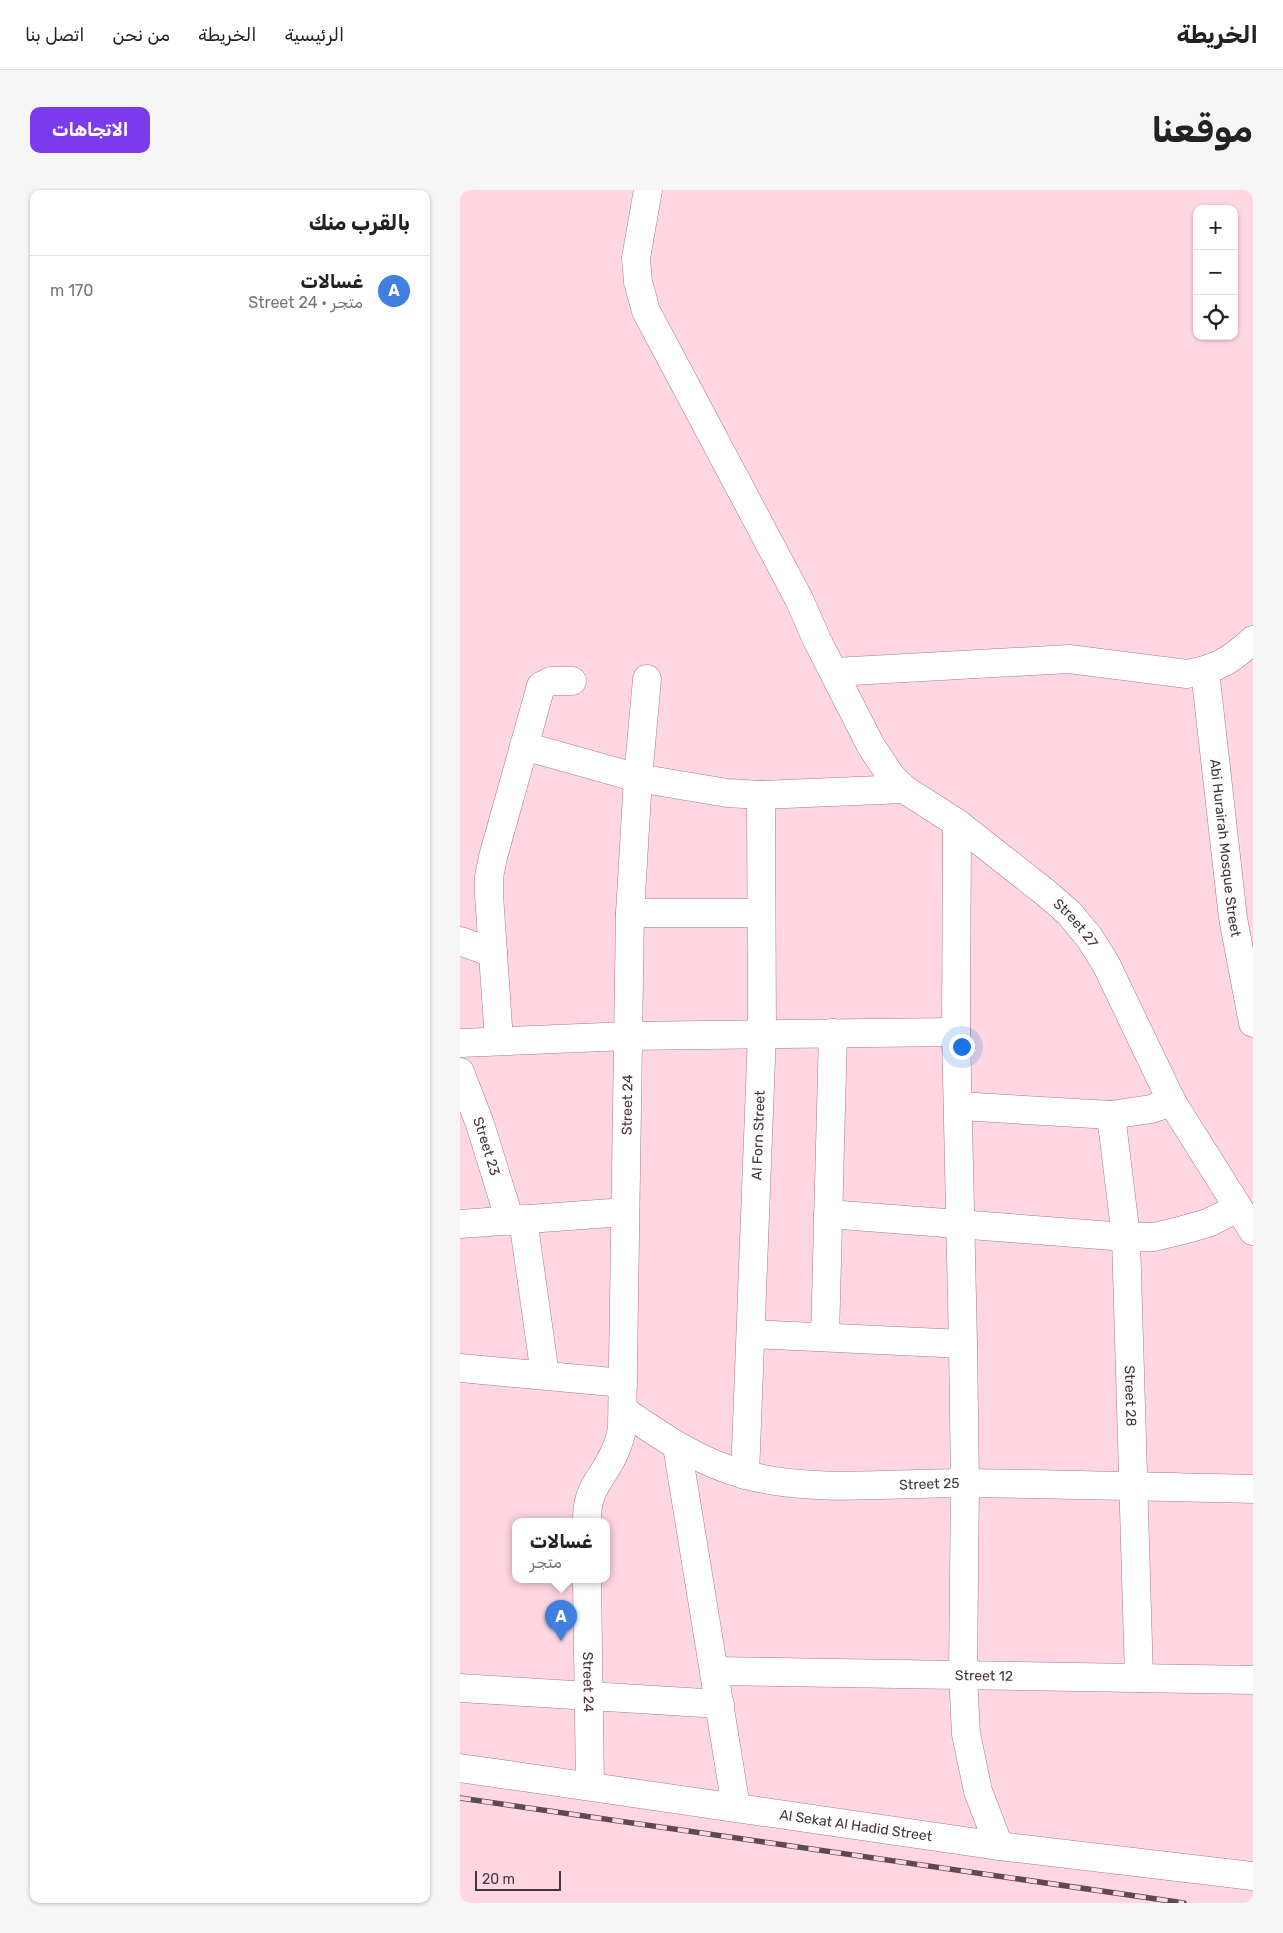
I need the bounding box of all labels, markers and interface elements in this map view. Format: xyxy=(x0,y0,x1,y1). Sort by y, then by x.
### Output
text: الخريطة xyxy=(1177,21,1258,49)
text: اتصل بنا xyxy=(25,24,84,46)
text: من نحن xyxy=(112,24,170,46)
text: الخريطة xyxy=(198,24,256,46)
text: الرئيسية xyxy=(284,24,344,46)
button: الاتجاهات xyxy=(30,107,150,153)
text: موقعنا xyxy=(1151,109,1253,151)
map controls xyxy=(1193,205,1238,340)
button: + xyxy=(1193,205,1238,250)
text: بالقرب منك xyxy=(309,210,410,235)
button: − xyxy=(1193,250,1238,295)
text: غسالات xyxy=(300,270,363,293)
text: 170 m xyxy=(50,281,93,300)
text: A xyxy=(388,281,400,300)
text: متجر · Street 24 xyxy=(248,293,363,312)
button: locate xyxy=(1193,295,1238,340)
street label: Abi Hurairah Mosque Street xyxy=(1206,758,1245,939)
street label: Street 27 xyxy=(1050,895,1101,950)
your location xyxy=(949,1034,975,1060)
street label: Street 24 xyxy=(619,1074,637,1135)
street label: Al Forn Street xyxy=(748,1089,769,1181)
street label: Street 23 xyxy=(469,1115,503,1178)
street label: Street 28 xyxy=(1121,1365,1140,1427)
street label: Street 25 xyxy=(899,1475,960,1494)
popup xyxy=(512,1518,610,1583)
text: غسالات xyxy=(530,1530,592,1553)
text: متجر xyxy=(530,1553,562,1572)
pin: A xyxy=(545,1600,577,1641)
street label: Street 24 xyxy=(579,1652,597,1713)
street label: Street 12 xyxy=(955,1667,1013,1685)
street label: Al Sekat Al Hadid Street xyxy=(778,1806,934,1845)
scale bar xyxy=(475,1868,561,1891)
text: 20 m xyxy=(482,1871,515,1888)

